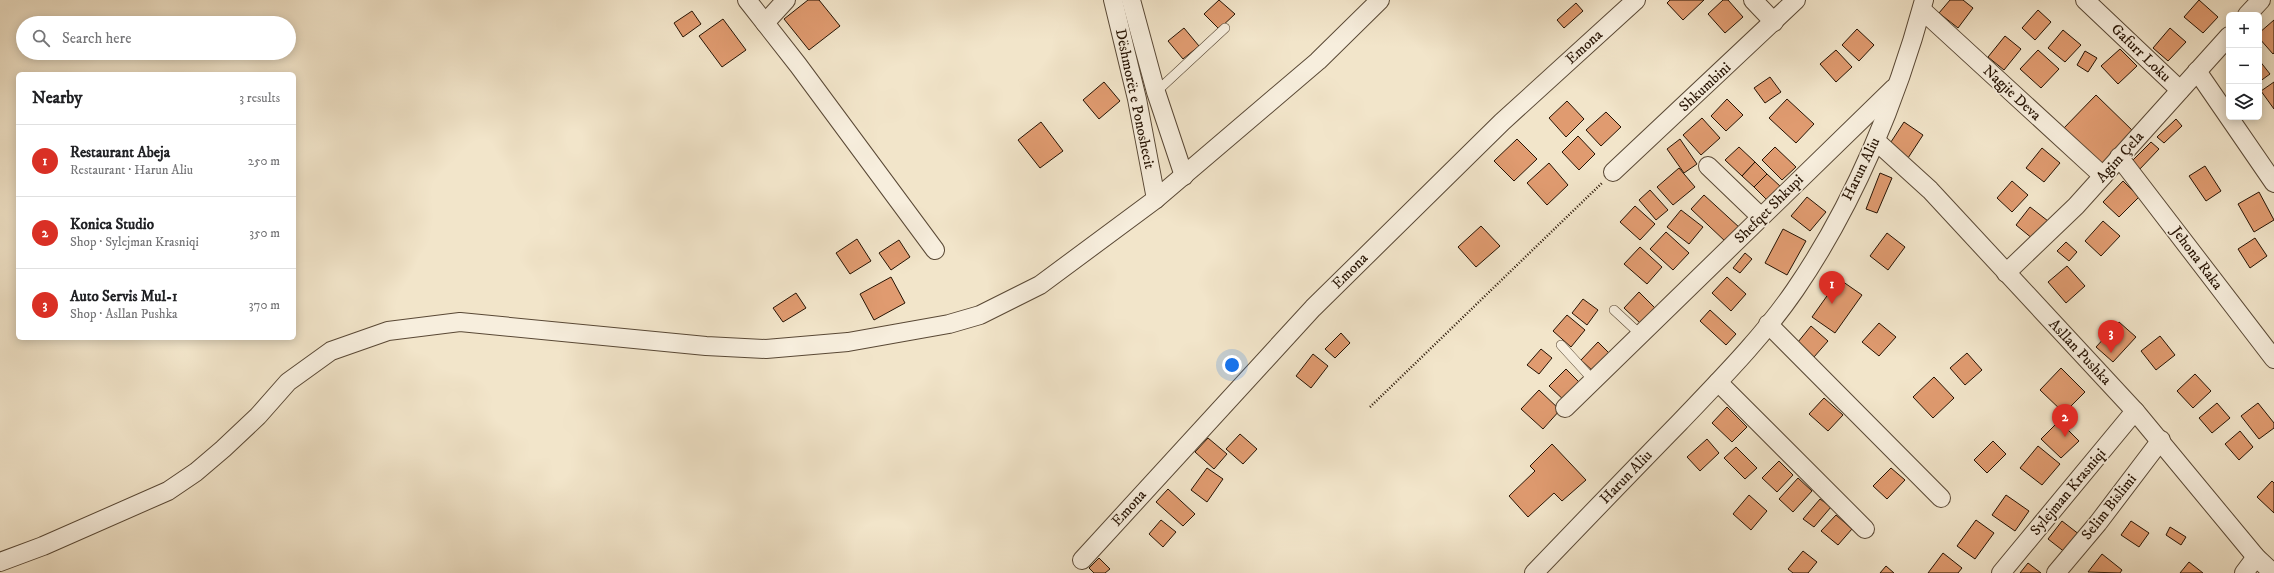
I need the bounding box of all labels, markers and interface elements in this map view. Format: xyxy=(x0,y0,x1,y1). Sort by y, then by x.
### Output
map controls xyxy=(2226,12,2262,120)
button: + xyxy=(2226,12,2262,48)
search box xyxy=(16,16,296,60)
street label: Gafurr Loku xyxy=(2107,20,2175,86)
street label: Emona xyxy=(1562,25,1607,69)
icon: search xyxy=(30,27,52,49)
street label: Dëshmorët e Ponoshecit xyxy=(1111,27,1159,171)
text: Search here xyxy=(62,29,131,48)
button: − xyxy=(2226,48,2262,84)
street label: Shkumbini xyxy=(1675,58,1735,116)
street label: Nagjie Deva xyxy=(1979,61,2046,125)
button: layers xyxy=(2226,84,2262,120)
text: Nearby xyxy=(32,87,82,109)
text: 3 results xyxy=(239,90,280,106)
street label: Agim Çela xyxy=(2092,127,2148,186)
street label: Harun Aliu xyxy=(1838,134,1884,204)
text: Restaurant Abeja xyxy=(70,143,170,162)
text: 1 xyxy=(43,153,47,169)
text: 250 m xyxy=(248,153,280,169)
text: Restaurant · Harun Aliu xyxy=(70,162,193,178)
street label: Shefqet Shkupi xyxy=(1730,170,1808,248)
text: Konica Studio xyxy=(70,215,154,234)
street label: Jehona Raka xyxy=(2166,221,2227,294)
text: 2 xyxy=(42,225,48,241)
text: 350 m xyxy=(249,225,280,241)
text: Shop · Sylejman Krasniqi xyxy=(70,234,199,250)
street label: Emona xyxy=(1328,249,1372,293)
pin: 1 xyxy=(1819,271,1845,304)
text: Auto Servis Mul-1 xyxy=(70,287,178,306)
text: 3 xyxy=(43,297,47,313)
text: 370 m xyxy=(249,297,280,313)
text: Shop · Asllan Pushka xyxy=(70,306,178,322)
street label: Asllan Pushka xyxy=(2045,315,2116,390)
pin: 3 xyxy=(2098,320,2124,353)
your location xyxy=(1222,355,1242,375)
pin: 2 xyxy=(2052,404,2078,437)
street label: Sylejman Krasniqi xyxy=(2026,444,2110,539)
street label: Harun Aliu xyxy=(1596,446,1656,508)
street label: Selim Bislimi xyxy=(2077,470,2141,544)
street label: Emona xyxy=(1107,485,1151,530)

